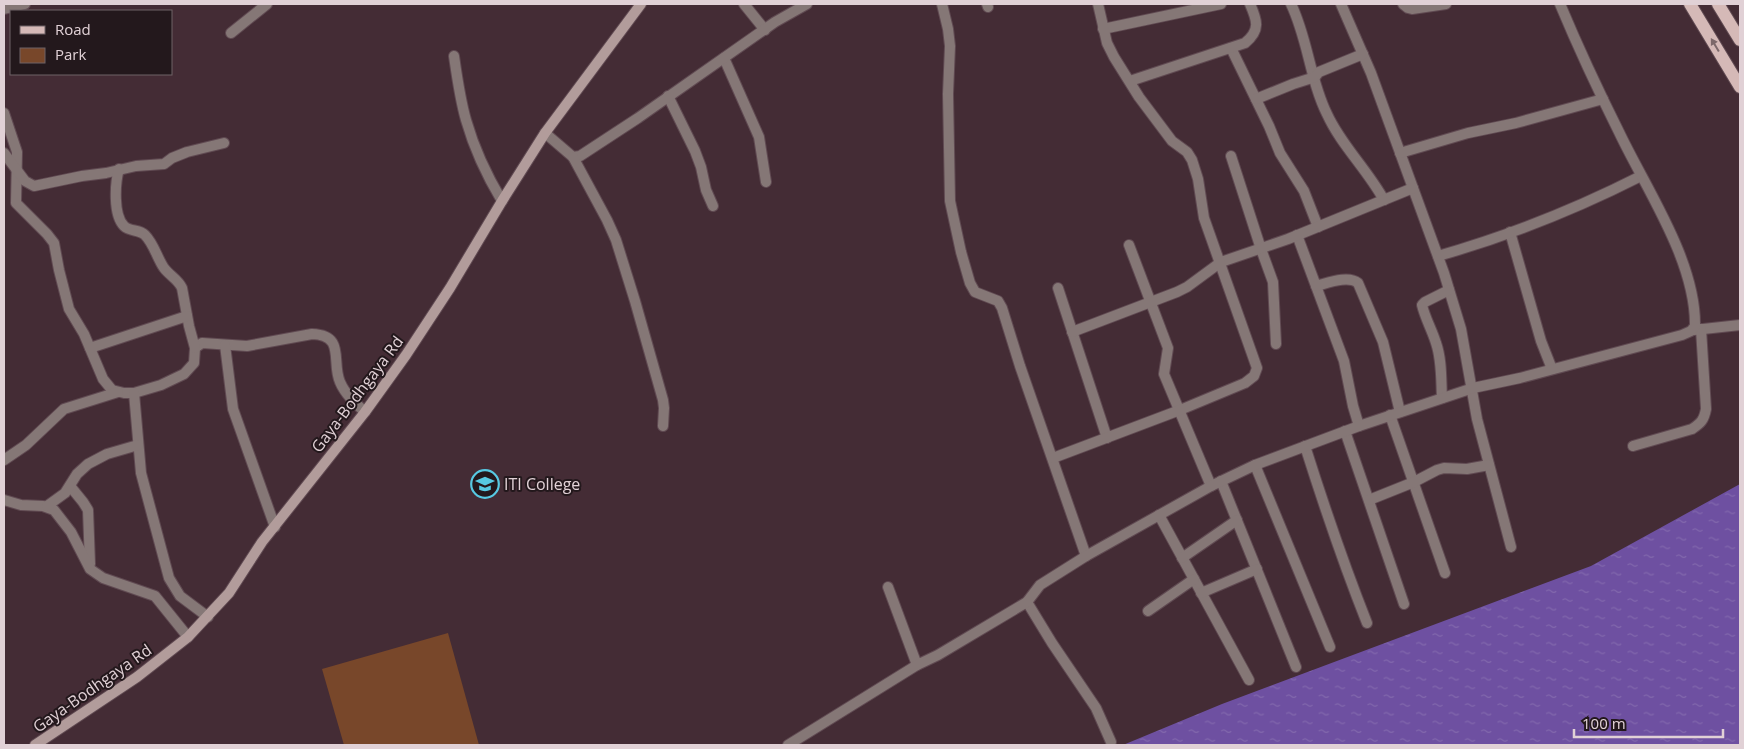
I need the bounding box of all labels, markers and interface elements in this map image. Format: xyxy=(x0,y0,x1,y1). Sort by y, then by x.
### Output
legend xyxy=(10,10,172,75)
text: Road xyxy=(55,19,91,39)
one-way arrow xyxy=(1711,39,1720,52)
text: Park xyxy=(55,44,86,64)
street label: Gaya-Bodhgaya Rd xyxy=(306,331,408,457)
school or university icon: ITI College xyxy=(470,469,500,499)
place label: ITI College xyxy=(504,473,580,495)
street label: Gaya-Bodhgaya Rd xyxy=(28,639,156,737)
scale bar xyxy=(1574,706,1723,738)
text: 100 m xyxy=(1582,713,1626,733)

